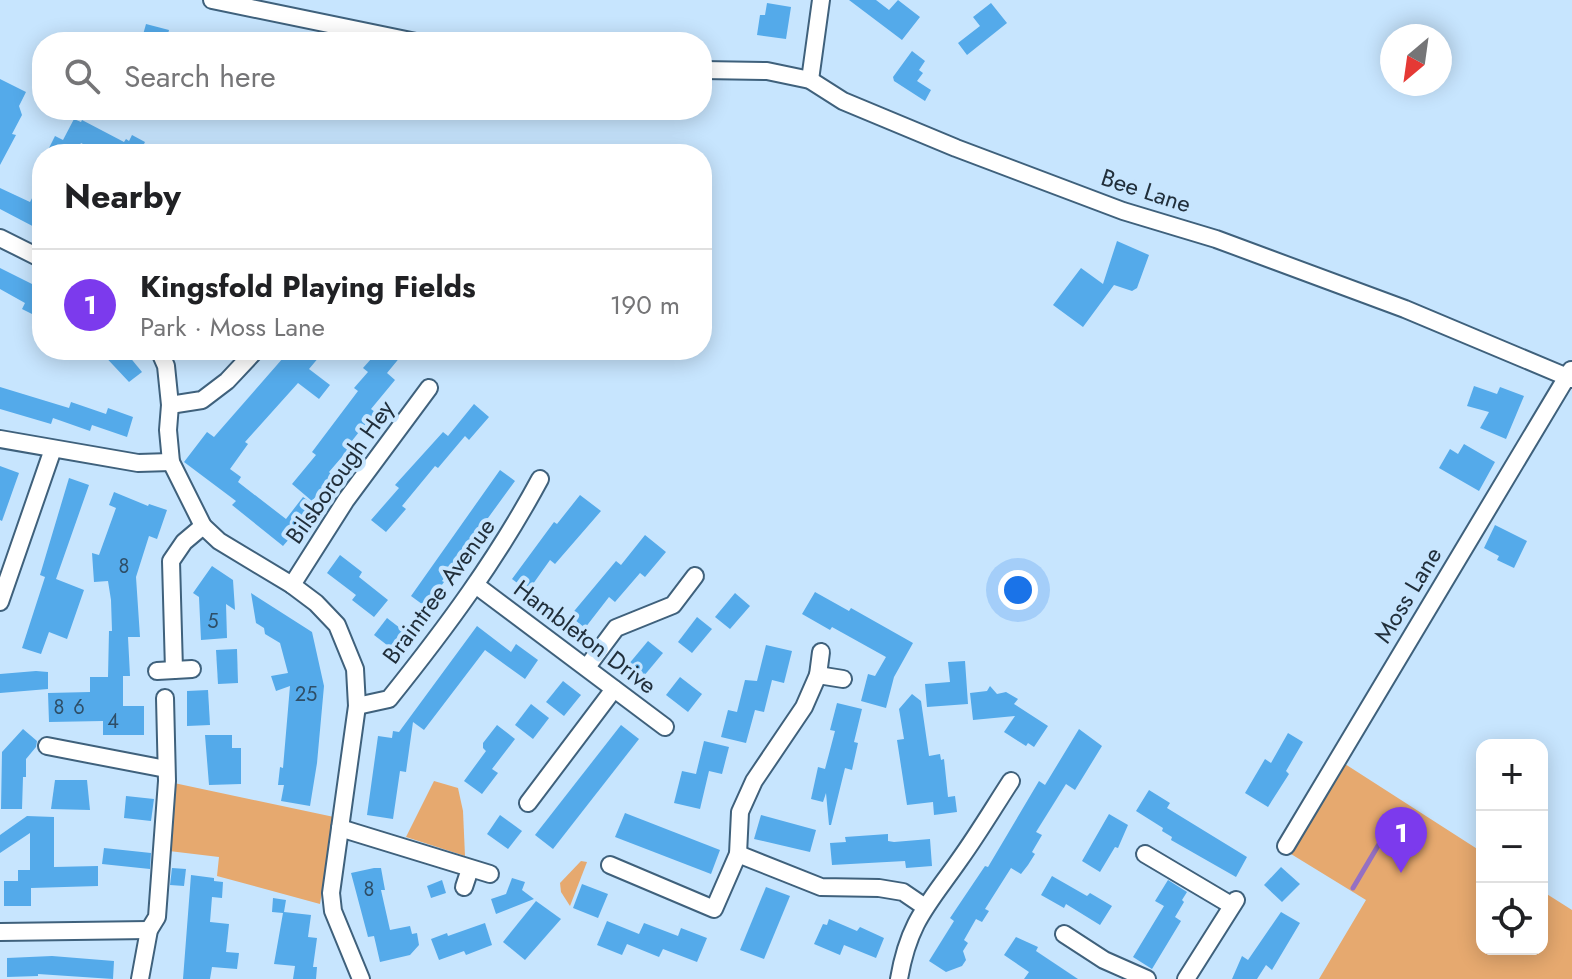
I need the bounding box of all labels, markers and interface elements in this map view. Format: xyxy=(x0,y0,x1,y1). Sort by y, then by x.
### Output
north arrow xyxy=(1380,24,1452,96)
search box xyxy=(32,32,712,120)
icon: search xyxy=(60,54,104,98)
text: Search here xyxy=(124,55,276,98)
street label: Bee Lane xyxy=(1097,160,1196,221)
text: Nearby xyxy=(64,172,181,221)
text: Kingsfold Playing Fields xyxy=(140,265,476,308)
text: 1 xyxy=(83,286,97,324)
text: 190 m xyxy=(610,286,680,324)
text: Park · Moss Lane xyxy=(140,308,325,346)
street label: Bilsborough Hey xyxy=(277,392,402,551)
street label: Braintree Avenue xyxy=(374,511,503,671)
street label: Moss Lane xyxy=(1365,540,1450,649)
house number: 8 xyxy=(119,552,129,581)
your location xyxy=(998,570,1038,610)
street label: Hambleton Drive xyxy=(506,571,664,702)
house number: 5 xyxy=(207,607,219,636)
house number: 25 xyxy=(295,680,317,709)
house number: 8 xyxy=(54,693,64,722)
house number: 6 xyxy=(73,693,85,722)
house number: 4 xyxy=(107,707,119,736)
map controls xyxy=(1476,739,1548,955)
button: + xyxy=(1476,739,1548,811)
pin: 1 xyxy=(1375,807,1427,873)
button: − xyxy=(1476,811,1548,883)
house number: 8 xyxy=(364,875,374,904)
button: locate xyxy=(1476,883,1548,955)

